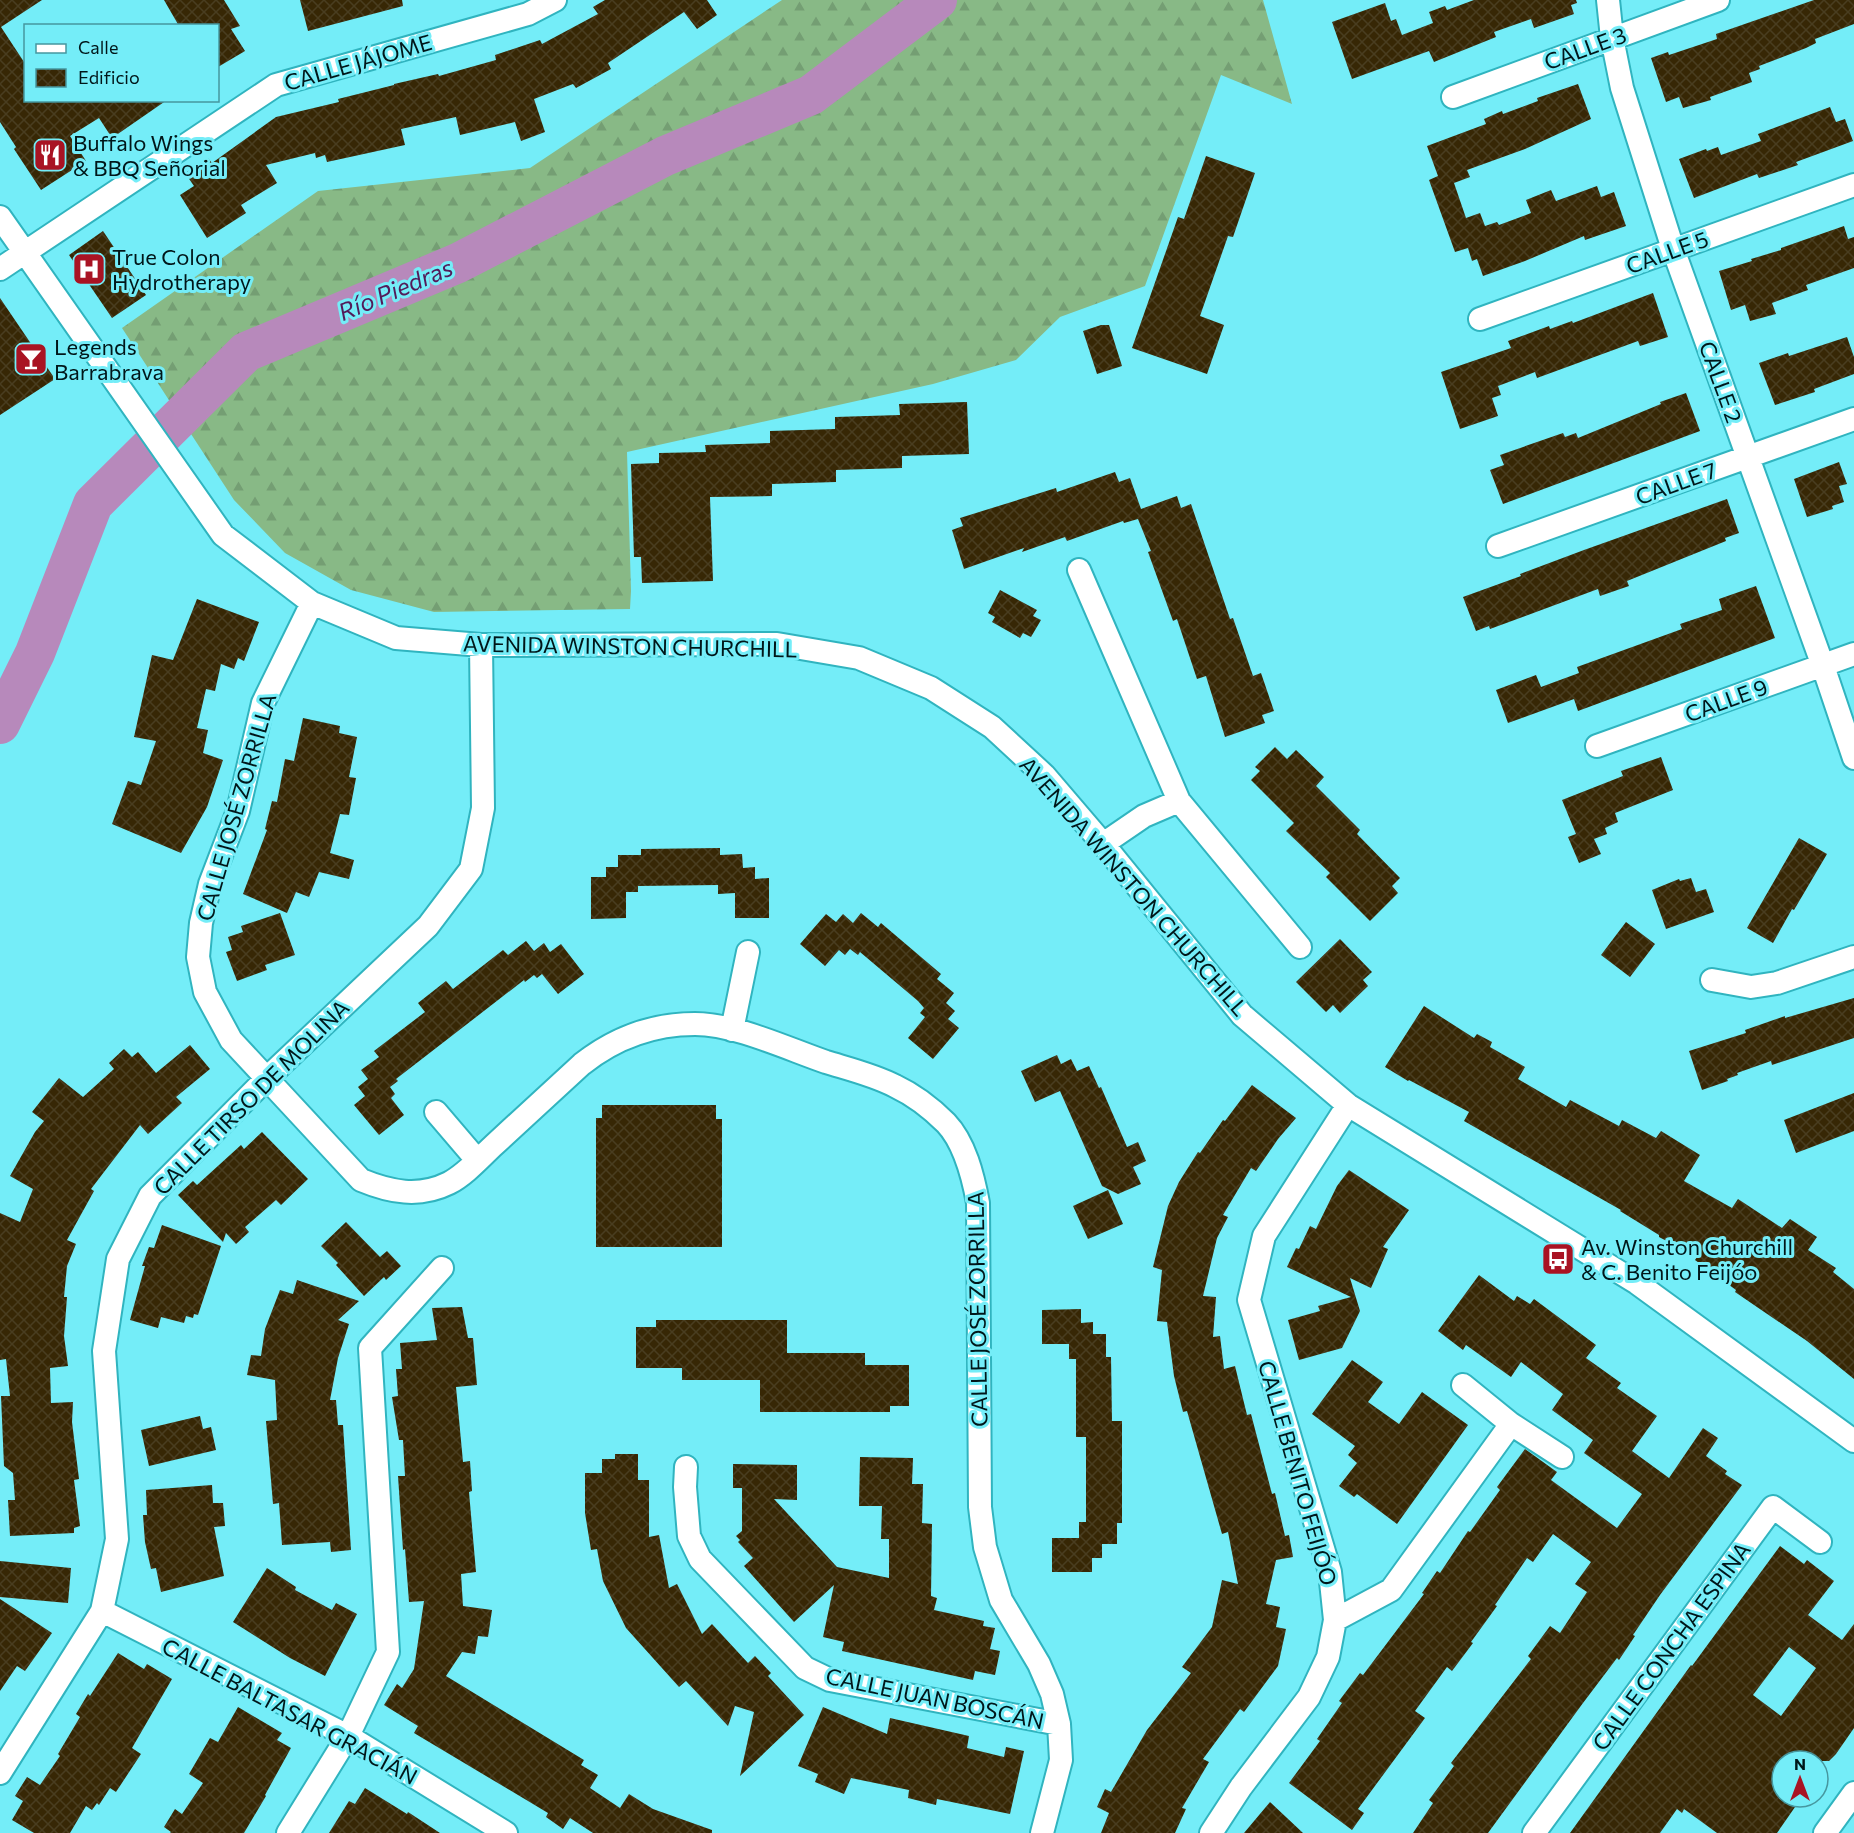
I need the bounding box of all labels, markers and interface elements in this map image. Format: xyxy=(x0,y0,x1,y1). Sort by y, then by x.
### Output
street label: CALLE 3 xyxy=(1540,21,1630,75)
legend xyxy=(24,24,219,102)
street label: CALLE JÁJOME xyxy=(281,28,435,96)
text: Calle xyxy=(78,36,118,58)
text: Edificio xyxy=(78,66,140,88)
place label: Buffalo Wings & BBQ Señorial xyxy=(73,129,226,181)
restaurant icon: Buffalo Wings & BBQ Señorial xyxy=(32,137,68,173)
street label: CALLE 5 xyxy=(1622,225,1712,279)
place label: True Colon Hydrotherapy xyxy=(112,243,251,295)
hospital icon: True Colon Hydrotherapy xyxy=(71,251,107,287)
water label: Río Piedras xyxy=(333,252,457,326)
place label: Legends Barrabrava xyxy=(54,333,164,385)
street label: CALLE 2 xyxy=(1694,337,1748,427)
bar icon: Legends Barrabrava xyxy=(13,341,49,377)
street label: CALLE 7 xyxy=(1632,456,1720,510)
street label: AVENIDA WINSTON CHURCHILL xyxy=(463,630,797,662)
street label: CALLE 9 xyxy=(1681,673,1771,727)
street label: CALLE JOSÉ ZORRILLA xyxy=(191,690,281,924)
street label: AVENIDA WINSTON CHURCHILL xyxy=(1014,751,1254,1021)
street label: CALLE TIRSO DE MOLINA xyxy=(148,994,354,1200)
street label: CALLE JOSÉ ZORRILLA xyxy=(961,1191,993,1427)
place label: Av. Winston Churchill & C. Benito Feijóo xyxy=(1581,1233,1793,1285)
bus stop icon: Av. Winston Churchill & C. Benito Feijóo xyxy=(1540,1241,1576,1277)
street label: CALLE BENITO FEIJÓO xyxy=(1253,1358,1343,1588)
street label: CALLE CONCHA ESPINA xyxy=(1586,1537,1756,1755)
street label: CALLE BALTASAR GRACIÁN xyxy=(158,1632,422,1790)
street label: CALLE JUAN BOSCÁN xyxy=(823,1662,1047,1734)
north arrow xyxy=(1770,1749,1830,1809)
text: N xyxy=(1794,1754,1806,1773)

